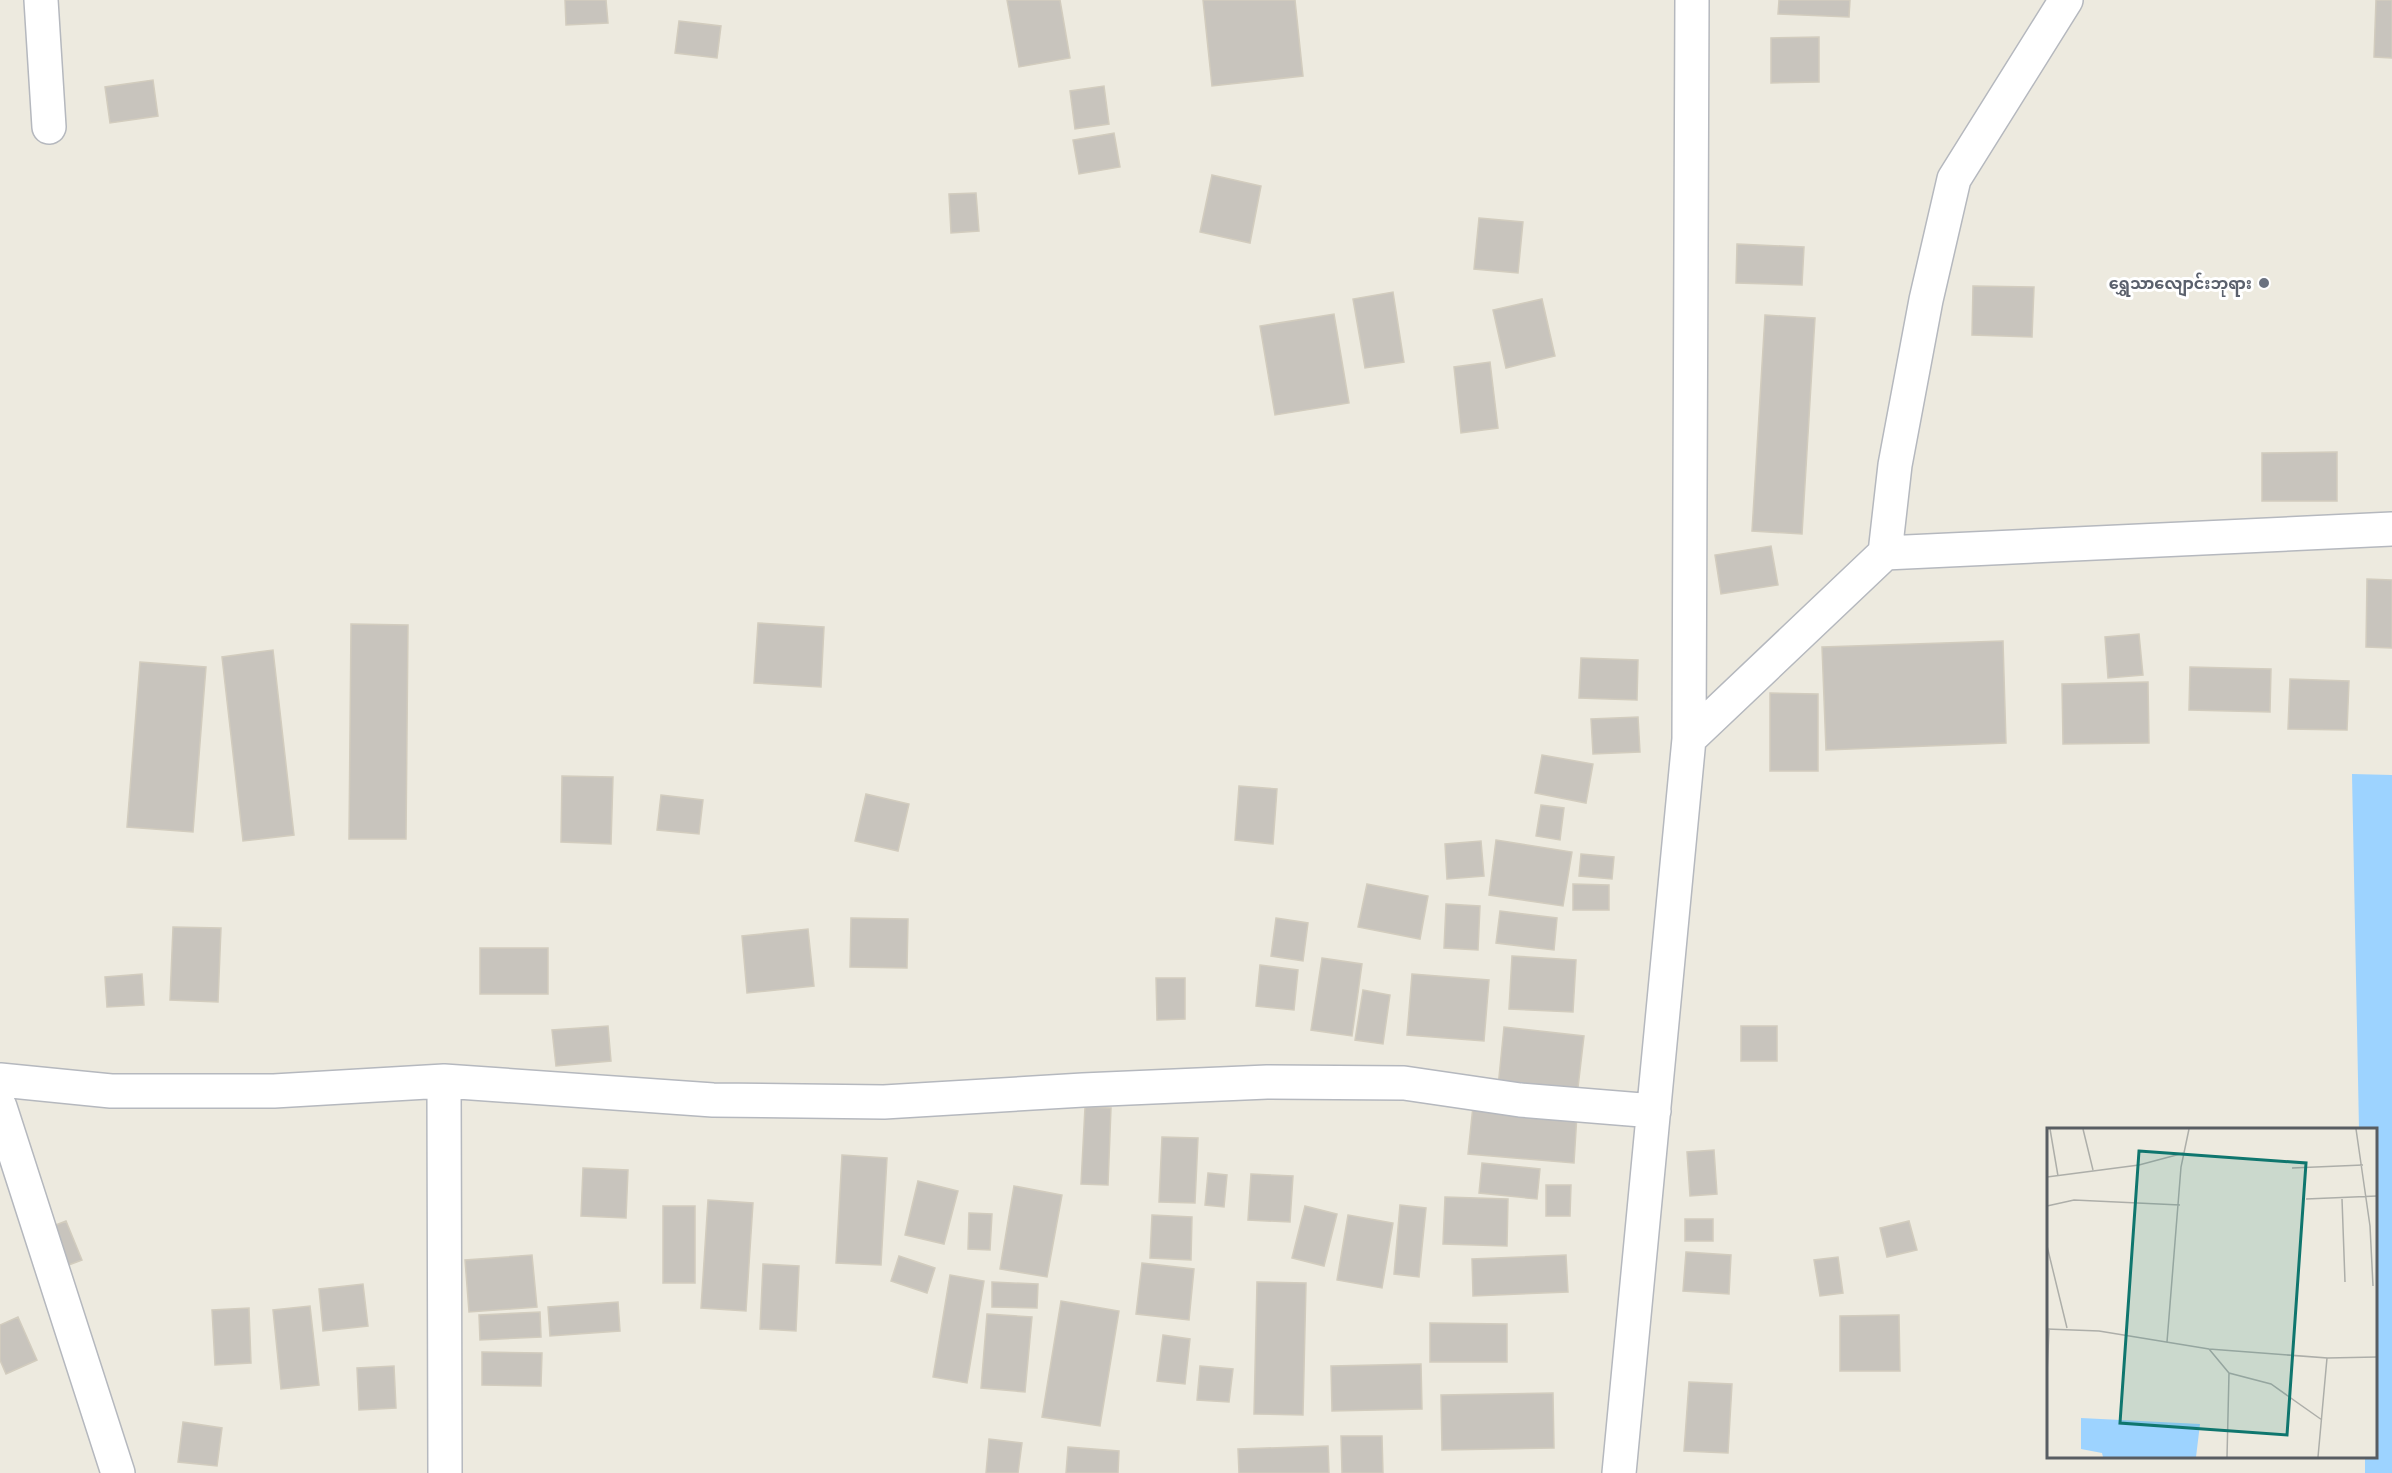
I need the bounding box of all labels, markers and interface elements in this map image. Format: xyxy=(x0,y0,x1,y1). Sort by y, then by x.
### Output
place label: ရွှေသာလျောင်းဘုရား xyxy=(2109,272,2252,297)
marker: ရွှေသာလျောင်းဘုရား xyxy=(2257,276,2271,290)
inset map xyxy=(2047,1128,2377,1458)

